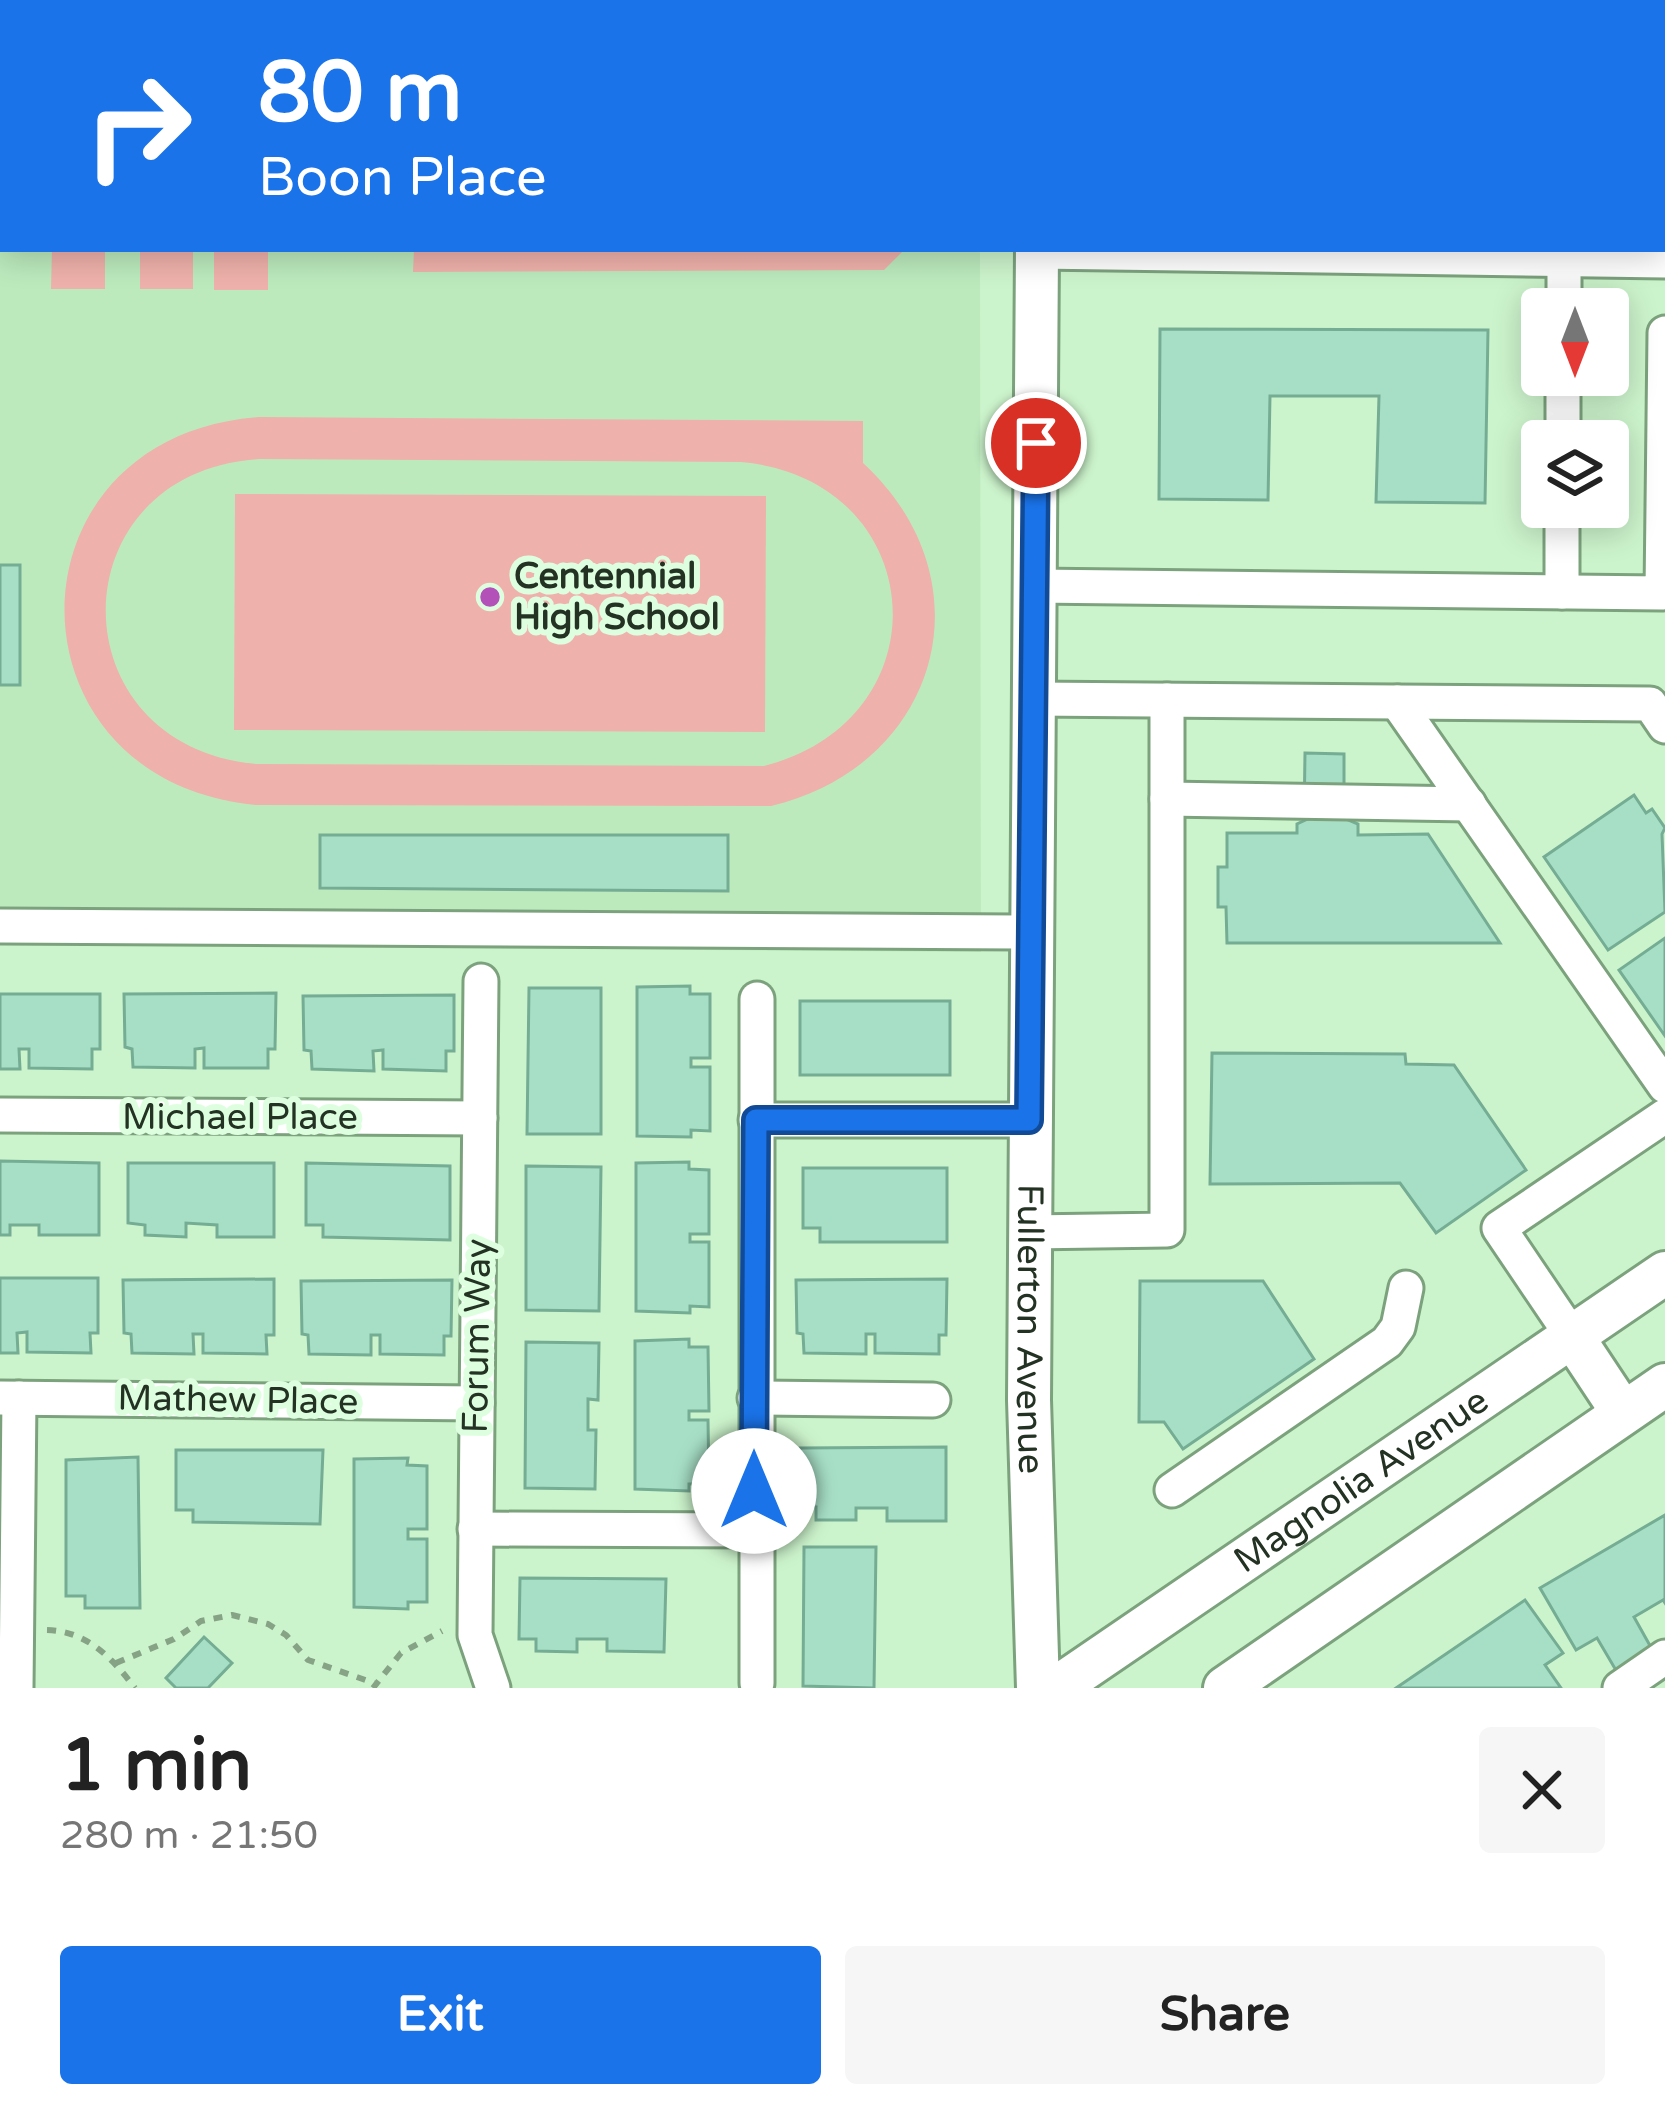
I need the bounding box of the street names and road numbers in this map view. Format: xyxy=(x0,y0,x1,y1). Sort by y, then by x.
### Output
street label: Michael Place xyxy=(122,1096,358,1139)
street label: Fullerton Avenue xyxy=(1007,1184,1053,1475)
street label: Forum Way xyxy=(454,1238,500,1434)
street label: Mathew Place xyxy=(117,1376,359,1424)
street label: Magnolia Avenue xyxy=(1226,1379,1496,1582)

